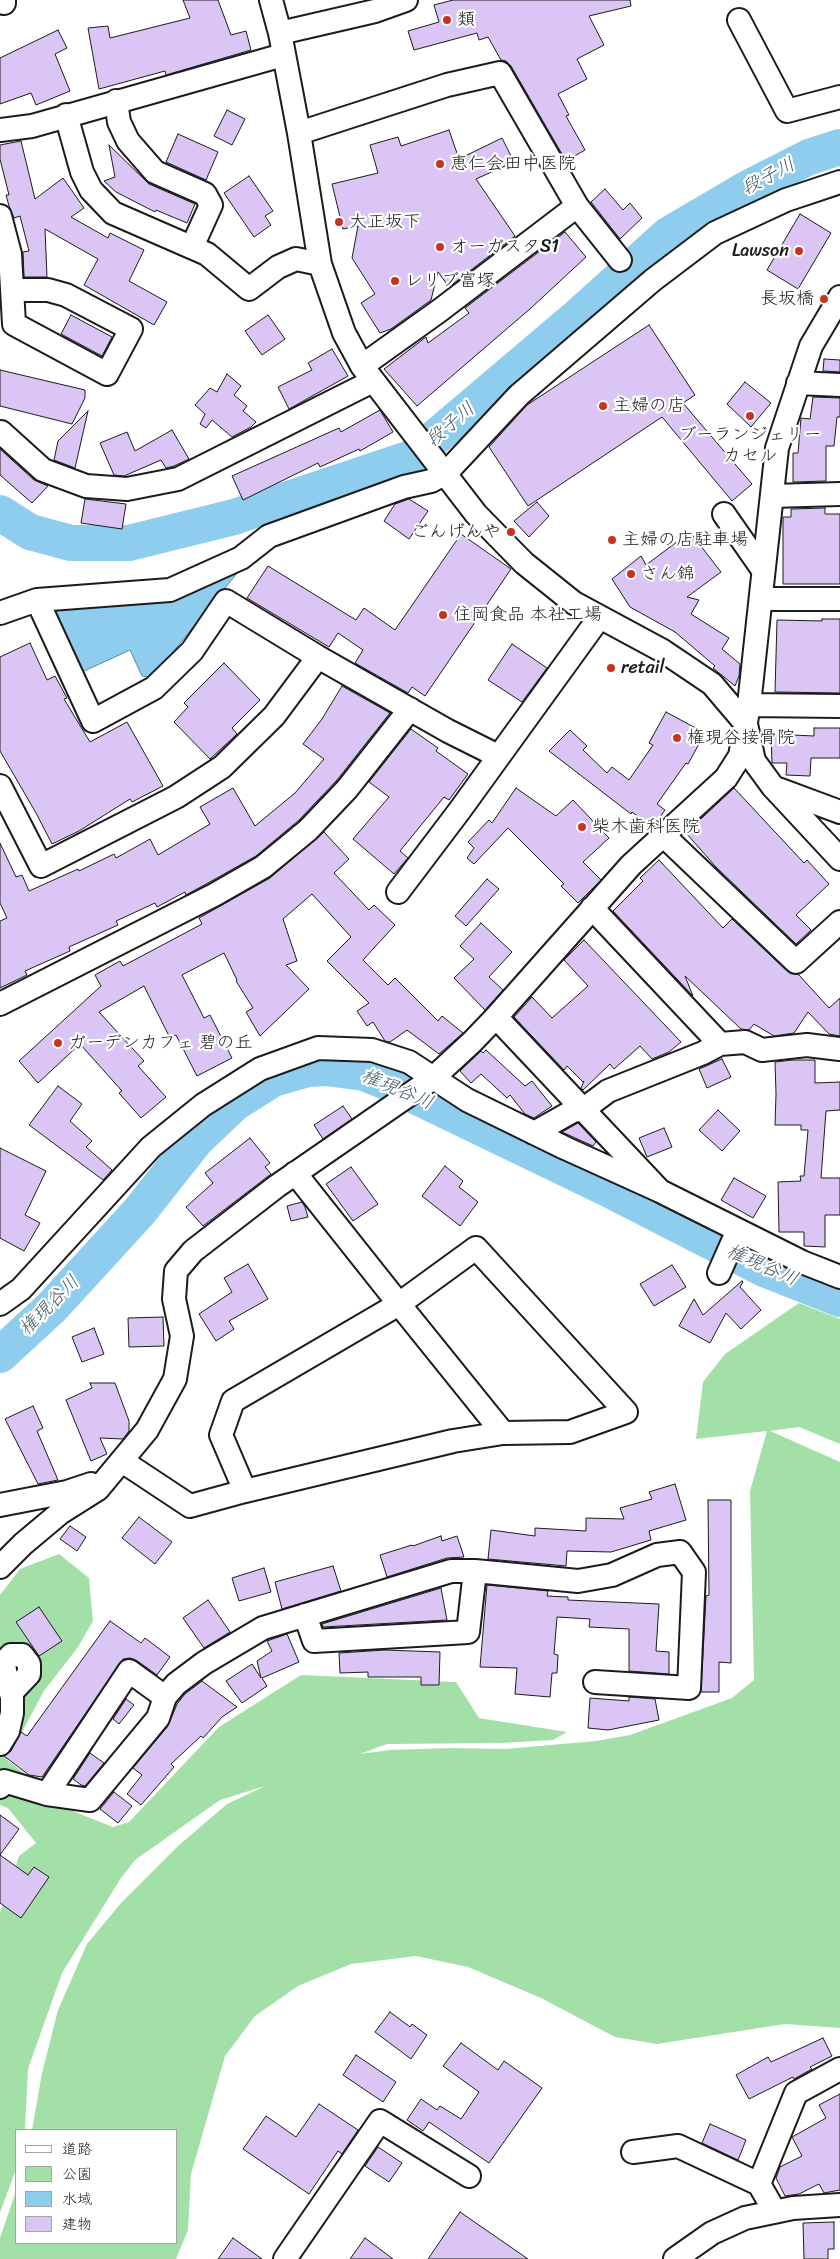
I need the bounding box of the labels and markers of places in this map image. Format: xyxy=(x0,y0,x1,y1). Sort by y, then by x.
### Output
place label: 類 xyxy=(457,9,475,31)
marker: 類 xyxy=(441,14,453,26)
place label: 恵仁会田中医院 xyxy=(450,153,576,175)
marker: 恵仁会田中医院 xyxy=(434,158,446,170)
place label: 大正坂下 xyxy=(349,211,421,233)
marker: 大正坂下 xyxy=(333,216,345,228)
place label: オーガスタS1 xyxy=(450,236,559,258)
place label: Lawson xyxy=(732,240,789,262)
marker: オーガスタS1 xyxy=(434,241,446,253)
marker: Lawson xyxy=(793,245,805,257)
place label: レリブ富塚 xyxy=(405,270,495,292)
marker: レリブ富塚 xyxy=(389,275,401,287)
place label: 長坂橋 xyxy=(760,288,814,310)
marker: 長坂橋 xyxy=(818,293,830,305)
place label: 主婦の店 xyxy=(613,395,685,417)
marker: 主婦の店 xyxy=(597,400,609,412)
marker: ブーランジェリー カセル xyxy=(744,410,756,422)
place label: ブーランジェリー カセル xyxy=(678,424,822,466)
place label: ごんげんや xyxy=(411,521,501,543)
marker: ごんげんや xyxy=(505,526,517,538)
place label: 主婦の店駐車場 xyxy=(622,529,748,551)
marker: 主婦の店駐車場 xyxy=(606,534,618,546)
place label: さん錦 xyxy=(641,563,695,585)
marker: さん錦 xyxy=(625,568,637,580)
place label: 住岡食品 本社工場 xyxy=(453,604,602,626)
marker: 住岡食品 本社工場 xyxy=(437,609,449,621)
place label: retail xyxy=(621,657,665,679)
marker: retail xyxy=(605,662,617,674)
place label: 権現谷接骨院 xyxy=(687,727,795,749)
marker: 権現谷接骨院 xyxy=(671,732,683,744)
place label: 柴木歯科医院 xyxy=(592,816,700,838)
marker: 柴木歯科医院 xyxy=(576,821,588,833)
place label: ガーデンカフェ 碧の丘 xyxy=(68,1032,253,1054)
marker: ガーデンカフェ 碧の丘 xyxy=(52,1037,64,1049)

